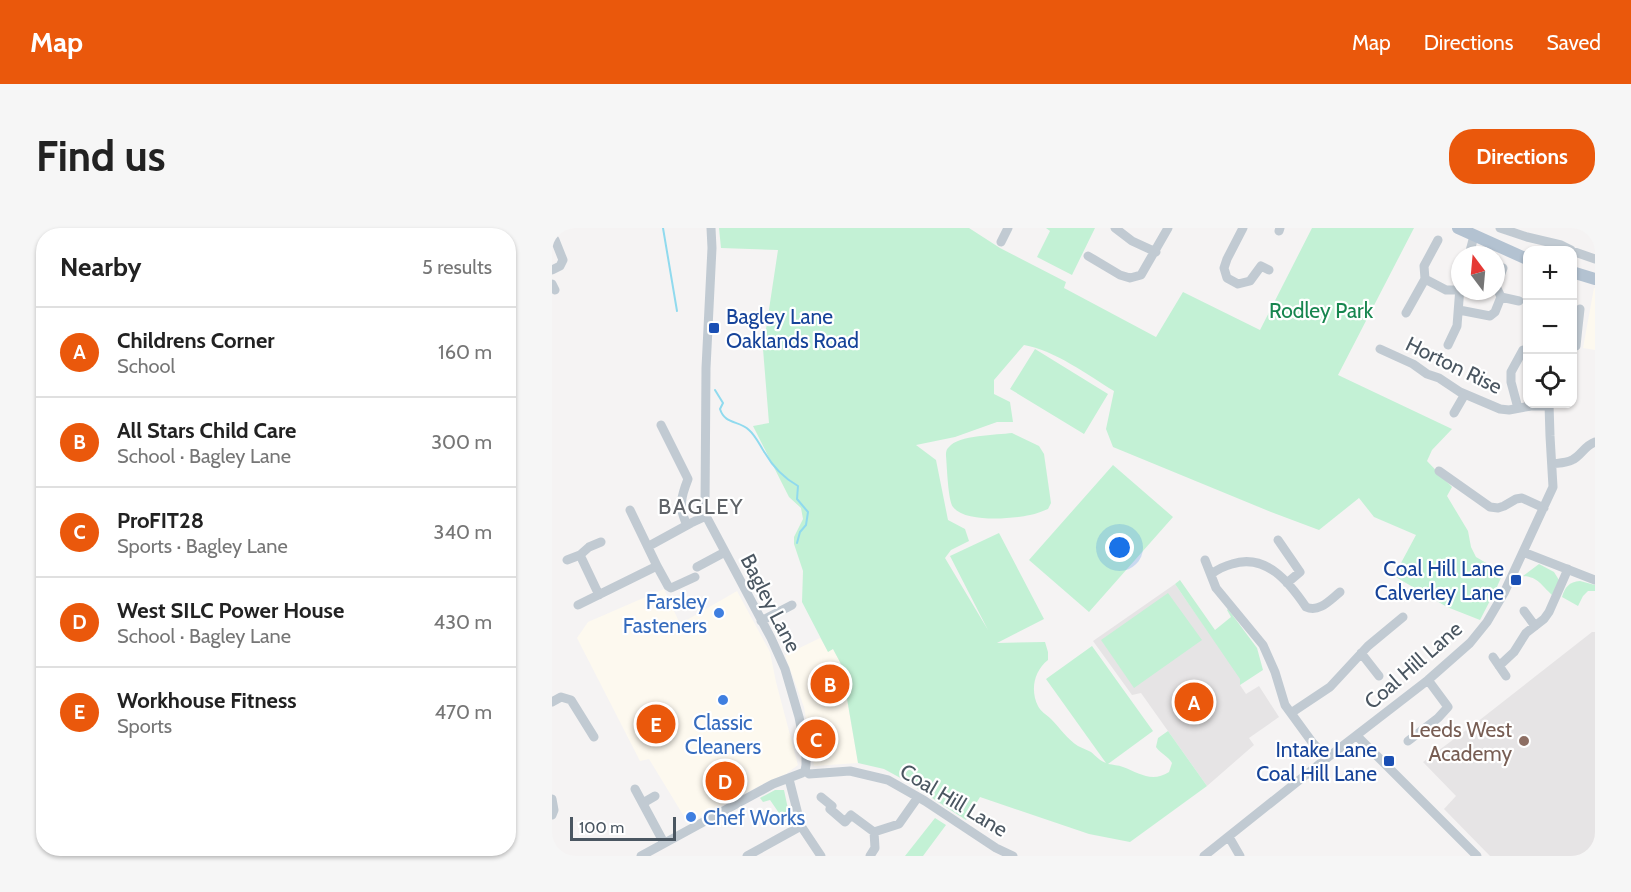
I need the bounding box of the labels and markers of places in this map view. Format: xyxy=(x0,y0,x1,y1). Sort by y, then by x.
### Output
place label: Bagley Lane Oaklands Road xyxy=(726,304,859,353)
marker: Bagley Lane Oaklands Road xyxy=(707,321,721,335)
place label: Coal Hill Lane Calverley Lane xyxy=(1375,556,1504,605)
marker: Coal Hill Lane Calverley Lane xyxy=(1509,573,1523,587)
place label: Farsley Fasteners xyxy=(623,589,707,638)
marker: Farsley Fasteners xyxy=(712,606,726,620)
pin: B xyxy=(810,662,850,706)
pin: A xyxy=(1174,680,1214,724)
marker: Classic Cleaners xyxy=(716,693,730,707)
pin: E xyxy=(636,702,676,746)
place label: Classic Cleaners xyxy=(685,710,762,759)
pin: C xyxy=(796,716,836,762)
place label: Leeds West Academy xyxy=(1410,717,1512,766)
marker: Leeds West Academy xyxy=(1517,734,1531,748)
place label: Intake Lane Coal Hill Lane xyxy=(1256,737,1377,786)
marker: Intake Lane Coal Hill Lane xyxy=(1382,754,1396,768)
pin: D xyxy=(706,758,744,804)
place label: Chef Works xyxy=(703,805,805,830)
marker: Chef Works xyxy=(684,810,698,824)

